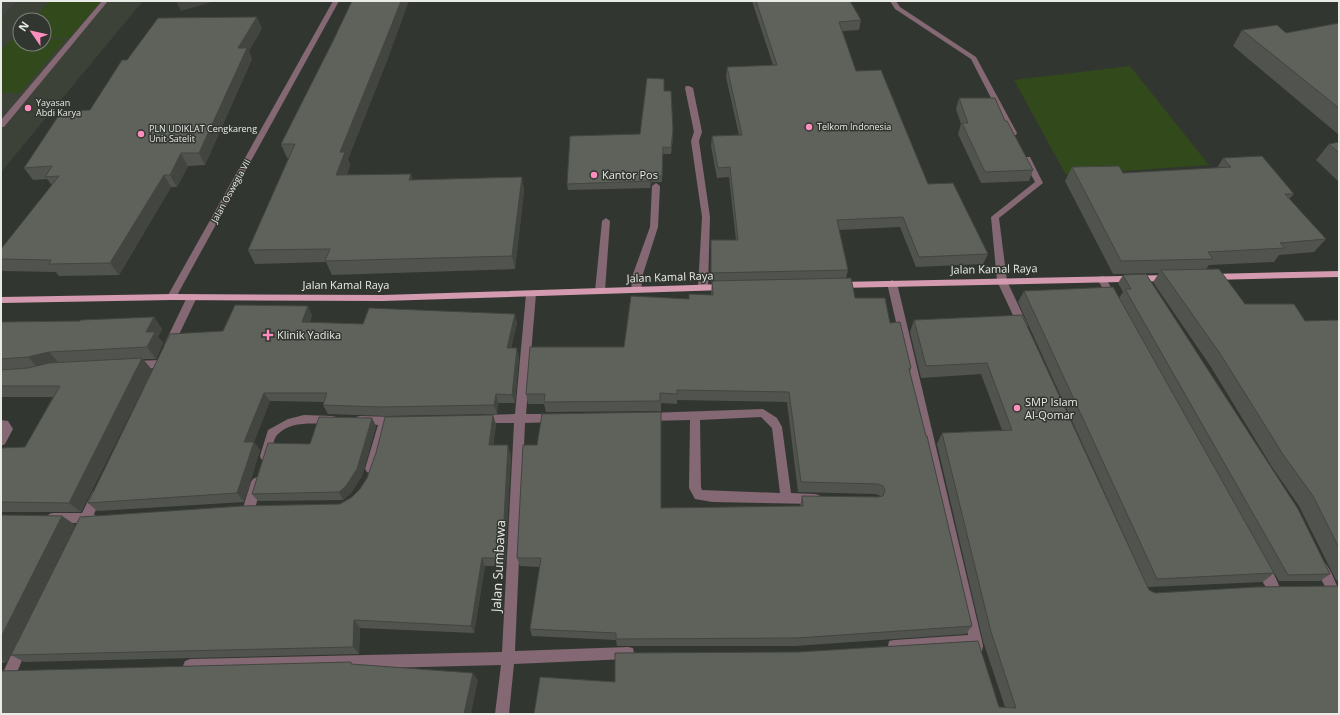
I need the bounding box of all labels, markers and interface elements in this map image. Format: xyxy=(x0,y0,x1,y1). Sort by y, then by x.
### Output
north arrow xyxy=(12,12,52,52)
text: N xyxy=(15,18,32,34)
place label: Yayasan Abdi Karya xyxy=(36,96,81,119)
marker: Yayasan Abdi Karya xyxy=(23,103,33,113)
place label: Telkom Indonesia xyxy=(817,120,891,133)
place label: PLN UDIKLAT Cengkareng Unit Satelit xyxy=(149,122,257,145)
marker: Telkom Indonesia xyxy=(804,122,814,132)
marker: PLN UDIKLAT Cengkareng Unit Satelit xyxy=(136,129,146,139)
street label: Jalan Oswegia VII xyxy=(207,157,253,226)
place label: Kantor Pos xyxy=(602,167,658,182)
marker: Kantor Pos xyxy=(589,170,599,180)
street label: Jalan Kamal Raya xyxy=(949,260,1038,277)
street label: Jalan Kamal Raya xyxy=(625,267,714,286)
street label: Jalan Kamal Raya xyxy=(302,277,389,292)
place label: Klinik Yadika xyxy=(277,327,341,342)
marker: Klinik Yadika xyxy=(262,329,274,341)
place label: SMP Islam Al-Qomar xyxy=(1025,394,1078,422)
marker: SMP Islam Al-Qomar xyxy=(1012,403,1022,413)
street label: Jalan Sumbawa xyxy=(486,519,509,614)

